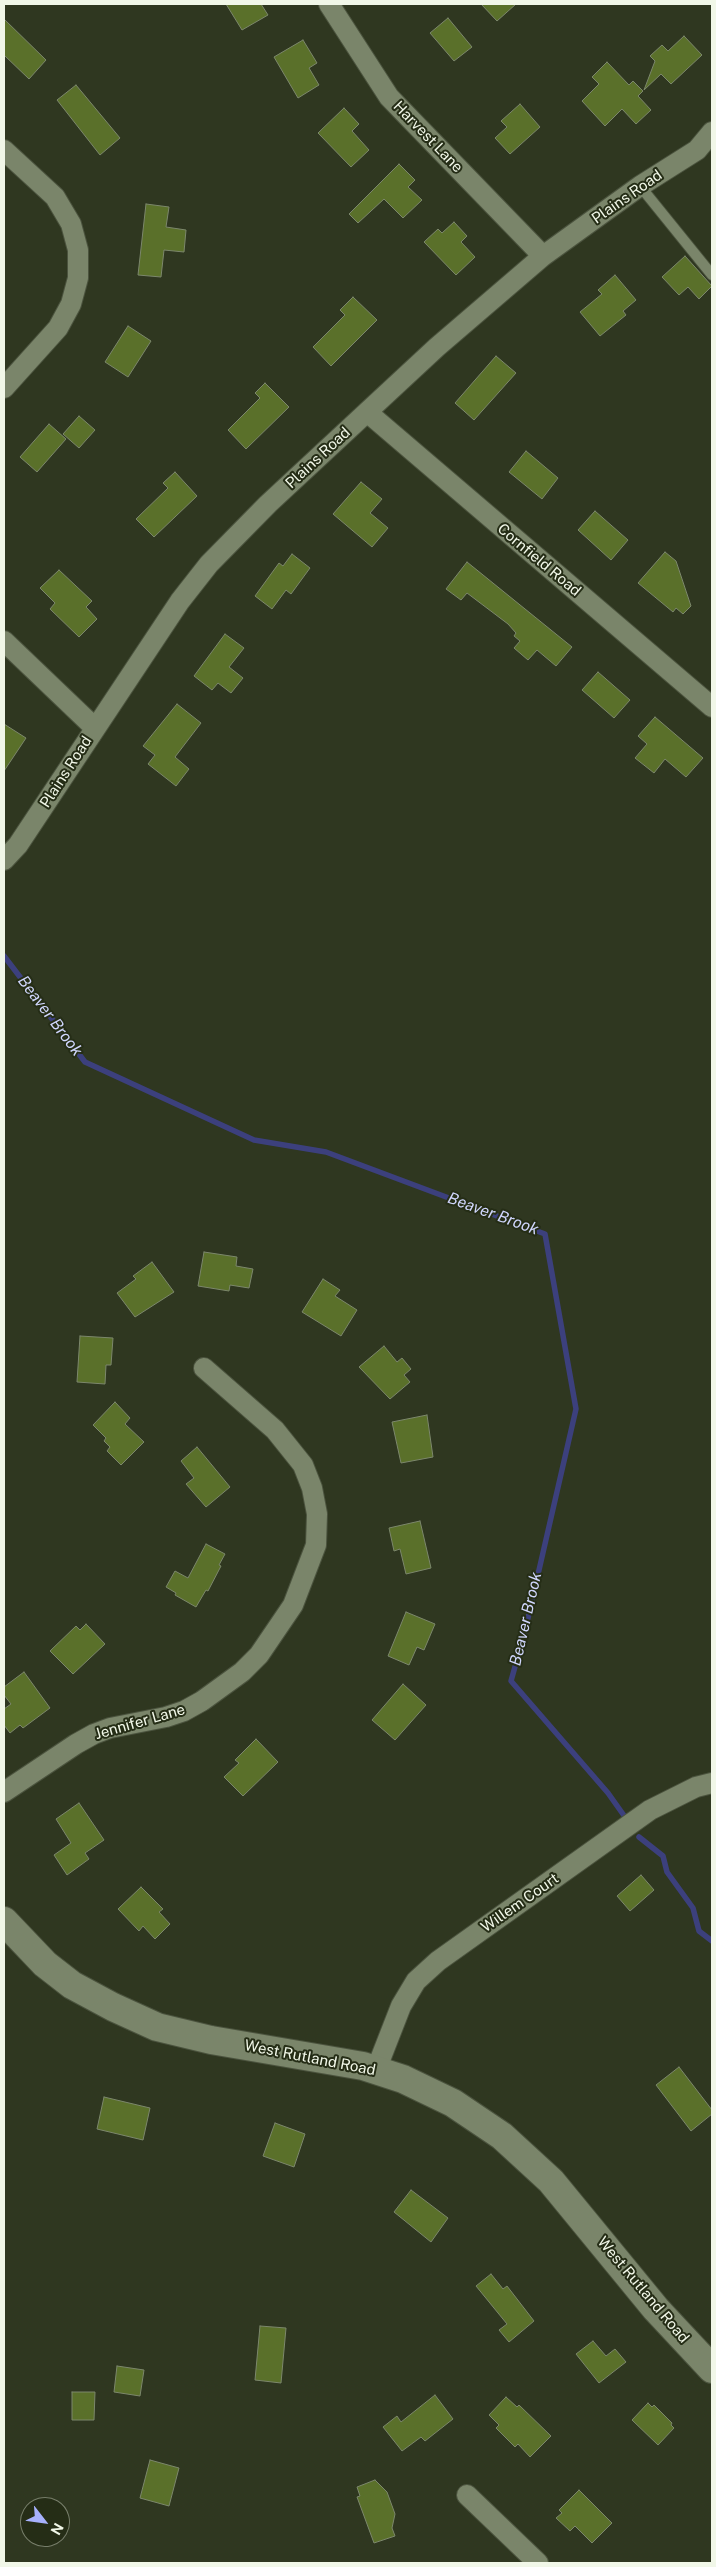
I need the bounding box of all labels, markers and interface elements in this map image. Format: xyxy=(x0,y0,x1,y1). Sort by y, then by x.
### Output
street label: Harvest Lane xyxy=(389,98,467,176)
street label: Plains Road xyxy=(588,166,666,228)
street label: Plains Road xyxy=(282,424,354,492)
street label: Cornfield Road xyxy=(494,520,584,600)
street label: Plains Road xyxy=(36,733,96,811)
water label: Beaver Brook xyxy=(14,972,86,1060)
water label: Beaver Brook xyxy=(445,1189,541,1239)
water label: Beaver Brook xyxy=(506,1570,546,1668)
street label: Jennifer Lane xyxy=(93,1701,187,1743)
street label: Willem Court xyxy=(478,1870,562,1936)
street label: West Rutland Road xyxy=(243,2036,377,2080)
street label: West Rutland Road xyxy=(593,2233,693,2347)
north arrow xyxy=(20,2497,70,2547)
text: N xyxy=(47,2520,67,2538)

